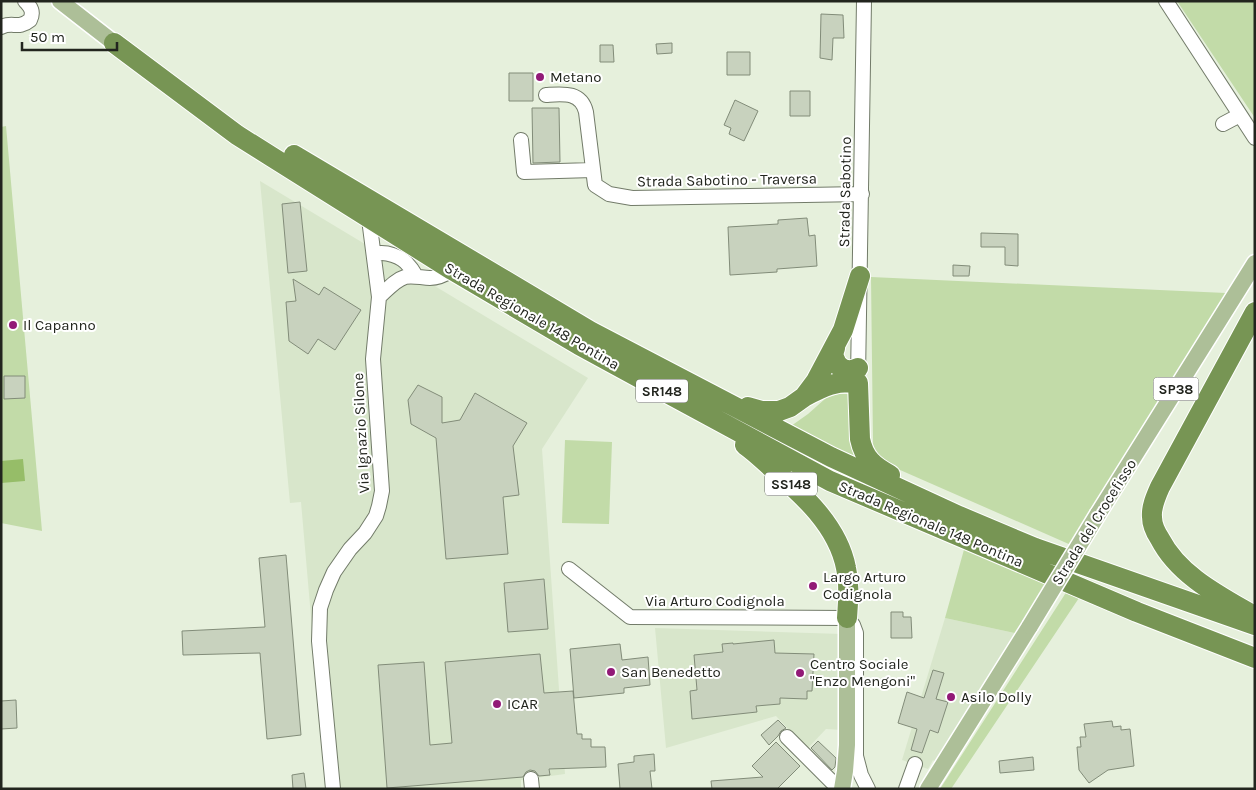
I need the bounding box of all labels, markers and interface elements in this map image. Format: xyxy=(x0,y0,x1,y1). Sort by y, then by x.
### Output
scale bar xyxy=(22,20,118,52)
text: 50 m xyxy=(30,28,65,46)
place label: Metano xyxy=(550,68,602,86)
marker: Metano xyxy=(534,71,546,83)
street label: Strada Sabotino xyxy=(835,136,855,248)
street label: Strada Sabotino - Traversa xyxy=(637,169,817,191)
street label: Strada Regionale 148 Pontina xyxy=(441,258,623,374)
place label: Il Capanno xyxy=(23,316,96,334)
marker: Il Capanno xyxy=(7,319,19,331)
street label: Via Ignazio Silone xyxy=(349,372,373,494)
road number: SP38 xyxy=(1154,378,1198,400)
road number: SR148 xyxy=(636,380,688,402)
street label: Strada del Crocefisso xyxy=(1048,456,1140,588)
road number: SS148 xyxy=(765,472,817,496)
street label: Strada Regionale 148 Pontina xyxy=(836,477,1026,571)
place label: Largo Arturo Codignola xyxy=(823,568,906,603)
marker: Largo Arturo Codignola xyxy=(807,580,819,592)
street label: Via Arturo Codignola xyxy=(645,592,785,610)
place label: Centro Sociale "Enzo Mengoni" xyxy=(810,655,916,690)
place label: San Benedetto xyxy=(621,663,721,681)
marker: San Benedetto xyxy=(605,666,617,678)
marker: Centro Sociale "Enzo Mengoni" xyxy=(794,667,806,679)
place label: Asilo Dolly xyxy=(961,688,1031,706)
marker: Asilo Dolly xyxy=(945,691,957,703)
place label: ICAR xyxy=(507,695,538,713)
marker: ICAR xyxy=(491,698,503,710)

